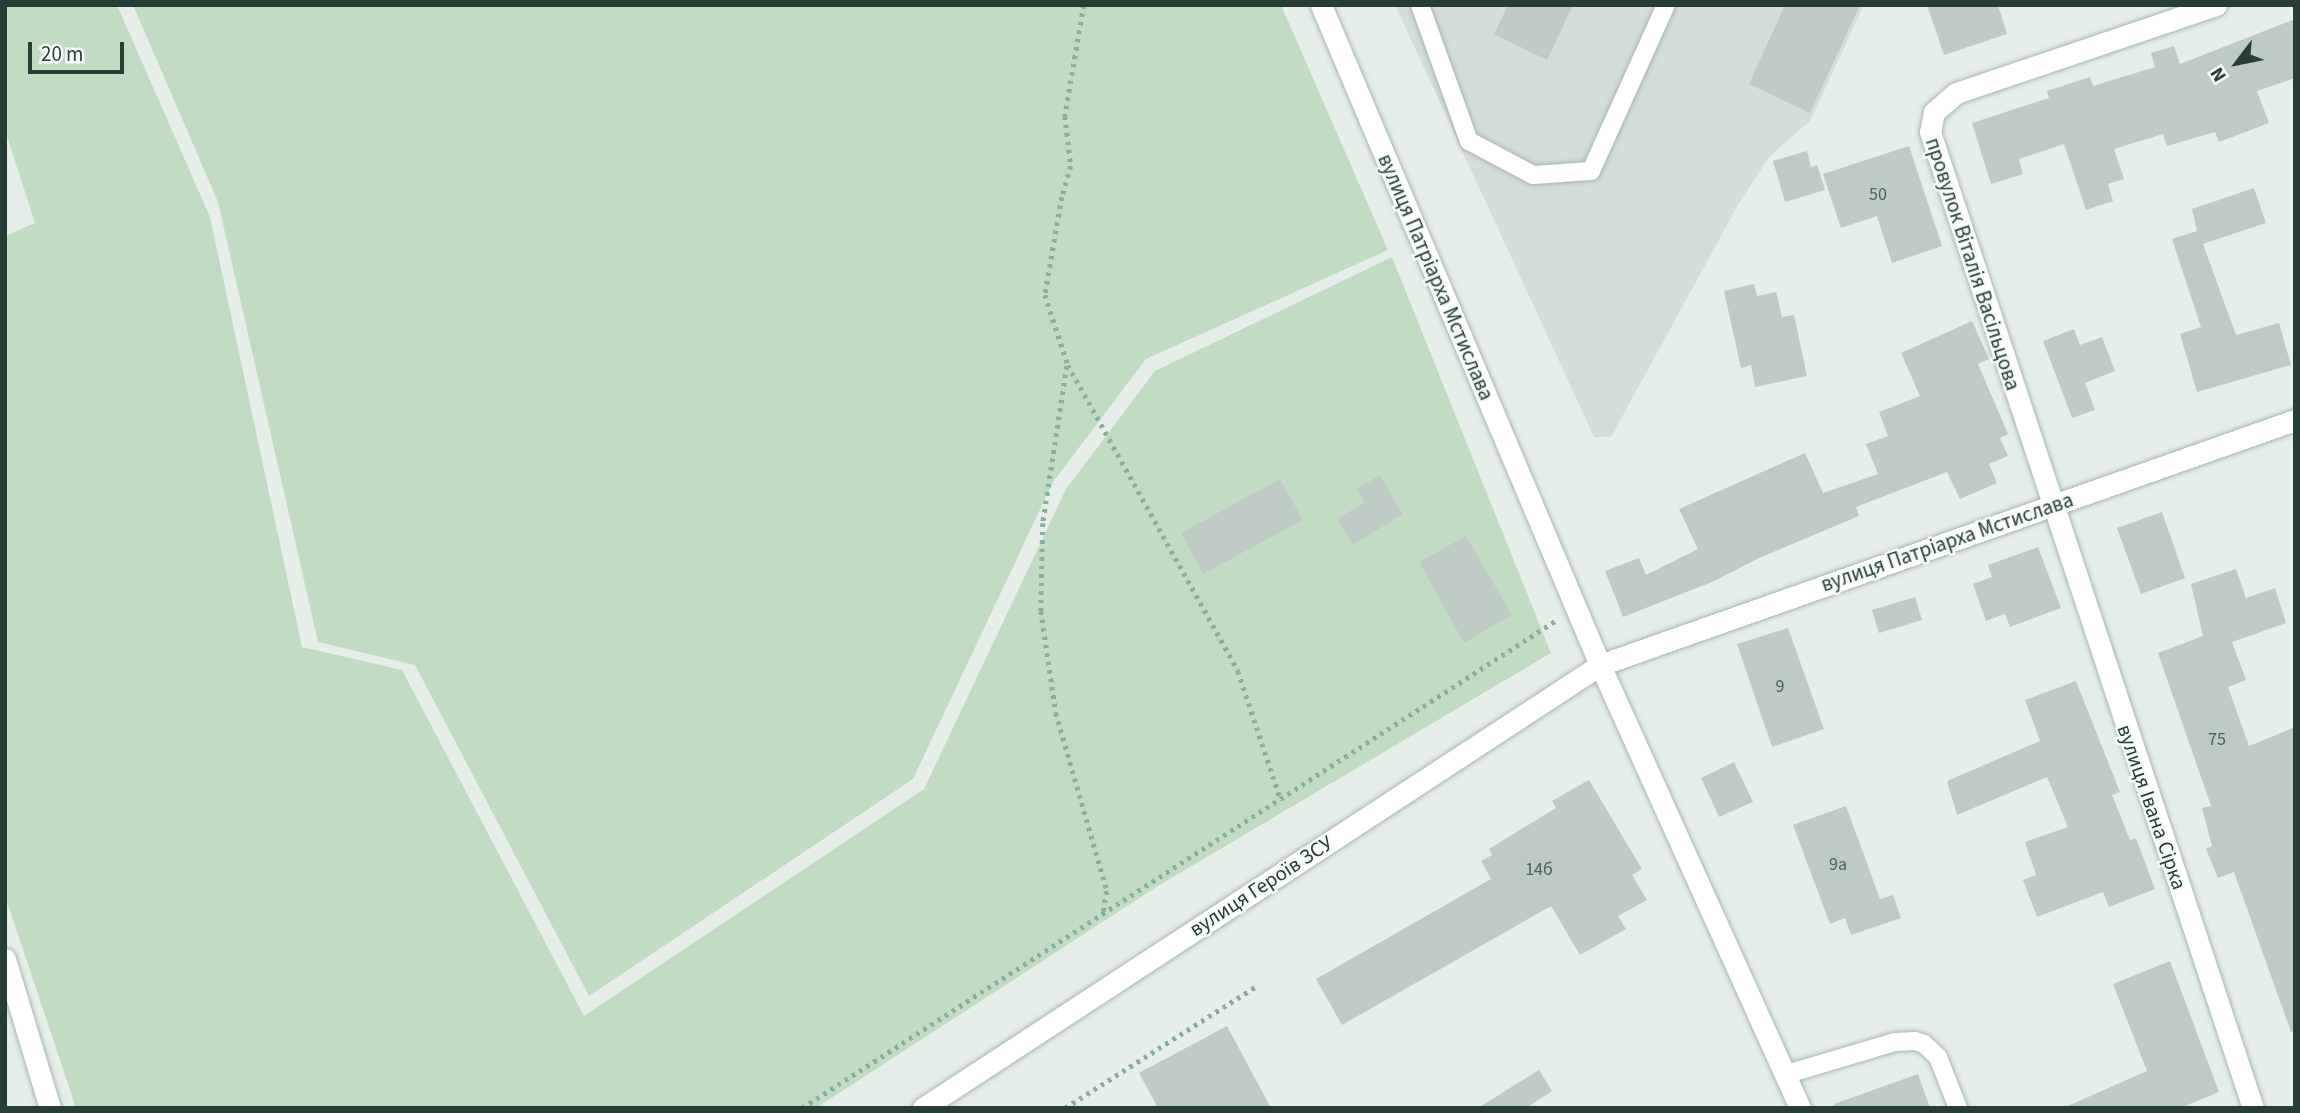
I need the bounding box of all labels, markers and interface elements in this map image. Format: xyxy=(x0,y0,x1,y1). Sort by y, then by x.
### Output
scale bar xyxy=(32,28,128,72)
north arrow xyxy=(2202,28,2272,98)
text: 20 m xyxy=(41,39,83,69)
text: N xyxy=(2204,62,2234,87)
street label: провулок Віталія Васільцова xyxy=(1920,134,2026,394)
street label: вулиця Патріарха Мстислава xyxy=(1373,150,1499,404)
house number: 50 xyxy=(1869,184,1887,206)
street label: вулиця Патріарха Мстислава xyxy=(1818,487,2076,597)
house number: 9 xyxy=(1776,676,1784,698)
street label: вулиця Івана Сірка xyxy=(2112,721,2192,893)
house number: 75 xyxy=(2208,729,2226,751)
street label: вулиця Героїв ЗСУ xyxy=(1185,830,1337,942)
house number: 9а xyxy=(1829,854,1847,876)
house number: 14б xyxy=(1525,859,1553,881)

